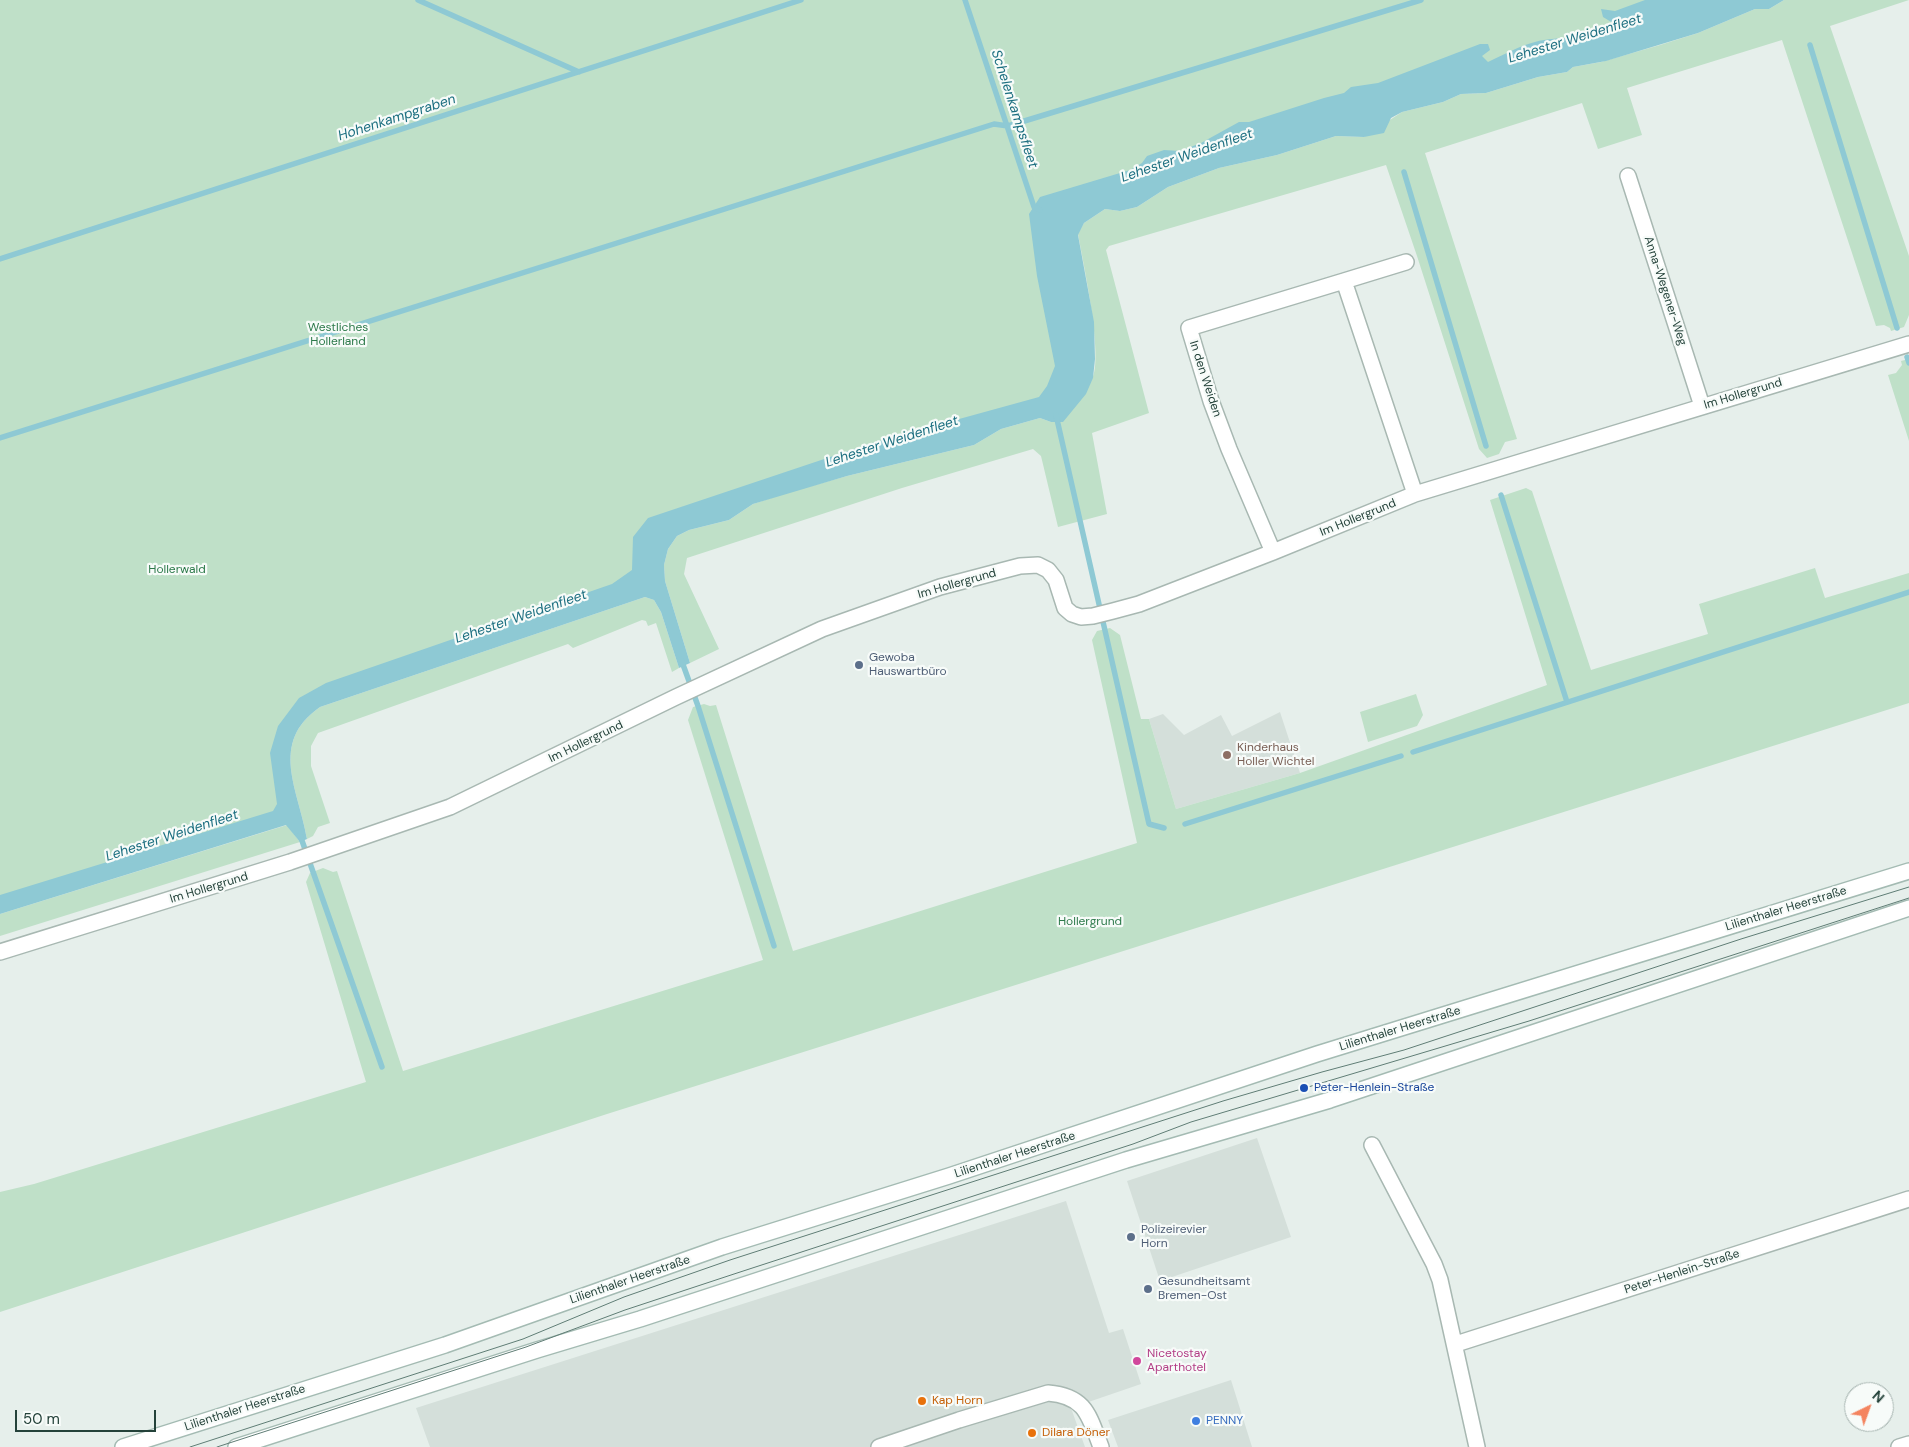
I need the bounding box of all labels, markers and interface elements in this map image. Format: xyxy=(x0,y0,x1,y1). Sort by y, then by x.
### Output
water label: Lehester Weidenfleet xyxy=(1506,11,1644,67)
water label: Schelenkampsfleet xyxy=(987,48,1041,170)
water label: Hohenkampgraben xyxy=(336,91,458,145)
water label: Lehester Weidenfleet xyxy=(1119,125,1255,187)
street label: Anna-Wegener-Weg xyxy=(1641,235,1689,347)
park label: Westliches Hollerland xyxy=(308,321,368,349)
street label: In den Weiden xyxy=(1186,339,1224,419)
street label: Im Hollergrund xyxy=(1702,375,1784,413)
water label: Lehester Weidenfleet xyxy=(824,413,960,471)
street label: Im Hollergrund xyxy=(1318,496,1398,540)
park label: Hollerwald xyxy=(148,563,206,577)
street label: Im Hollergrund xyxy=(916,566,998,602)
water label: Lehester Weidenfleet xyxy=(453,586,589,648)
place label: Gewoba Hauswartbüro xyxy=(869,651,947,679)
marker: Gewoba Hauswartbüro xyxy=(853,659,865,671)
street label: Im Hollergrund xyxy=(547,718,625,766)
place label: Kinderhaus Holler Wichtel xyxy=(1237,741,1314,769)
marker: Kinderhaus Holler Wichtel xyxy=(1221,749,1233,761)
water label: Lehester Weidenfleet xyxy=(104,807,240,865)
street label: Im Hollergrund xyxy=(168,869,250,907)
street label: Lilienthaler Heerstraße xyxy=(1724,884,1848,934)
park label: Hollergrund xyxy=(1058,915,1122,929)
street label: Lilienthaler Heerstraße xyxy=(1338,1004,1462,1054)
place label: Peter-Henlein-Straße xyxy=(1314,1081,1434,1095)
marker: Peter-Henlein-Straße xyxy=(1298,1082,1310,1094)
street label: Lilienthaler Heerstraße xyxy=(953,1129,1077,1181)
place label: Polizeirevier Horn xyxy=(1141,1223,1207,1251)
marker: Polizeirevier Horn xyxy=(1125,1231,1137,1243)
street label: Peter-Henlein-Straße xyxy=(1623,1247,1741,1297)
street label: Lilienthaler Heerstraße xyxy=(568,1253,692,1307)
place label: Gesundheitsamt Bremen-Ost xyxy=(1158,1275,1250,1303)
marker: Gesundheitsamt Bremen-Ost xyxy=(1142,1283,1154,1295)
place label: Nicetostay Aparthotel xyxy=(1147,1347,1207,1375)
marker: Nicetostay Aparthotel xyxy=(1131,1355,1143,1367)
street label: Lilienthaler Heerstraße xyxy=(183,1382,307,1434)
north arrow xyxy=(1844,1382,1894,1432)
text: N xyxy=(1869,1386,1888,1407)
place label: Kap Horn xyxy=(932,1394,983,1408)
marker: Kap Horn xyxy=(916,1395,928,1407)
scale bar xyxy=(18,1400,159,1432)
text: 50 m xyxy=(23,1409,60,1429)
place label: PENNY xyxy=(1206,1414,1243,1428)
marker: PENNY xyxy=(1190,1415,1202,1427)
place label: Dilara Döner xyxy=(1042,1426,1110,1440)
marker: Dilara Döner xyxy=(1026,1427,1038,1439)

